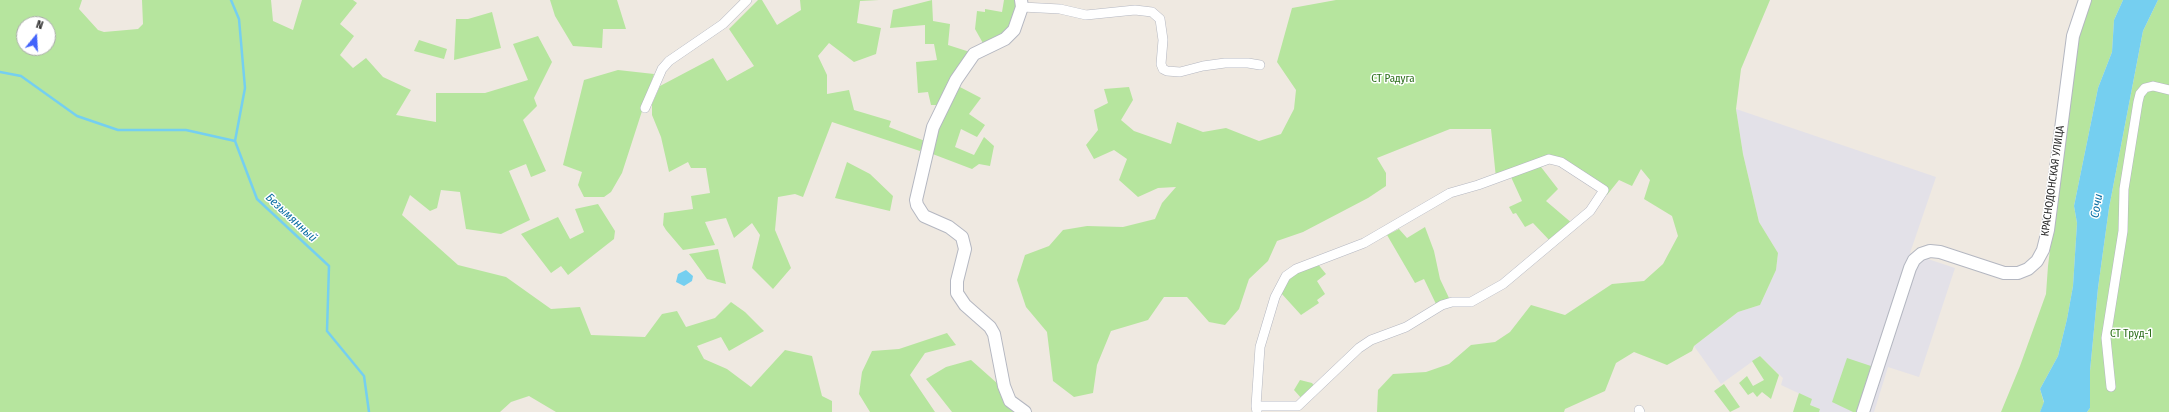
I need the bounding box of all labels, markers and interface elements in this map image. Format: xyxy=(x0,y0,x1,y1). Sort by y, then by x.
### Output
north arrow xyxy=(16,16,56,56)
text: N xyxy=(34,18,45,32)
park label: СТ Радуга xyxy=(1371,72,1415,86)
street label: КРАСНОДОНСКАЯ УЛИЦА xyxy=(2039,125,2067,237)
water label: Безымянный xyxy=(262,191,320,245)
water label: Сочи xyxy=(2088,193,2106,219)
park label: СТ Труд-1 xyxy=(2110,327,2152,341)

